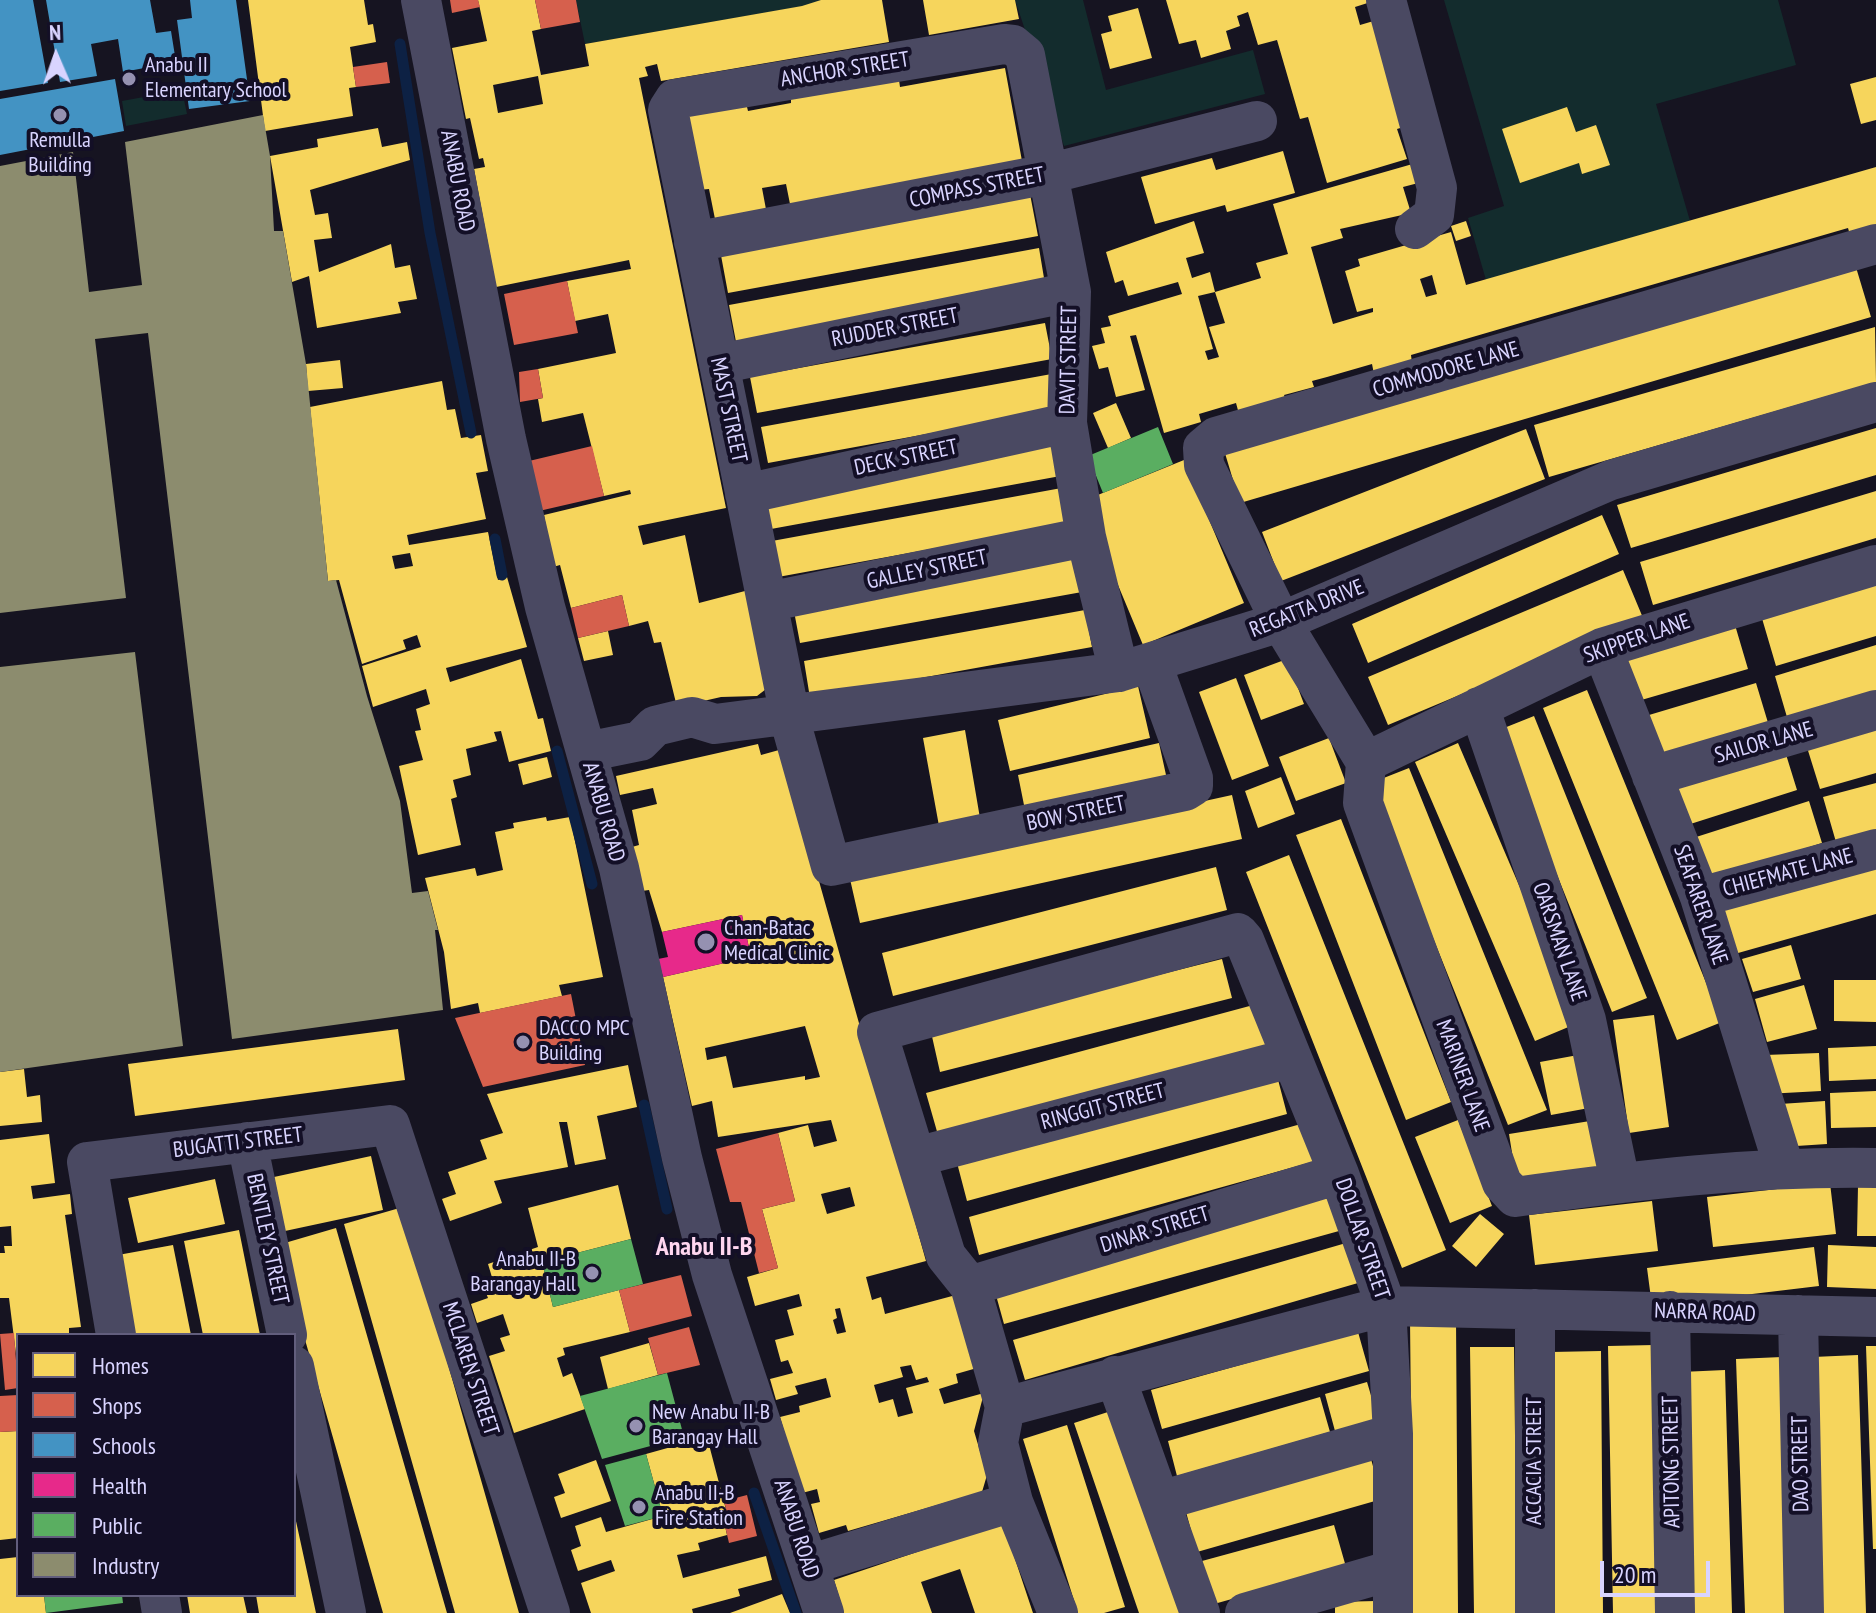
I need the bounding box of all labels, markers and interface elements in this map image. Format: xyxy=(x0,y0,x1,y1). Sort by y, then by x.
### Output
north arrow xyxy=(16,16,96,96)
text: N xyxy=(49,18,62,46)
street label: ANCHOR STREET xyxy=(779,47,911,93)
place label: Anabu II Elementary School xyxy=(145,53,287,104)
marker: Anabu II Elementary School xyxy=(120,70,138,88)
marker: Remulla Building xyxy=(51,106,69,124)
place label: Remulla Building xyxy=(28,128,92,180)
street label: ANABU ROAD xyxy=(434,128,480,234)
street label: COMPASS STREET xyxy=(907,162,1047,214)
street label: RUDDER STREET xyxy=(830,303,960,353)
street label: DAVIT STREET xyxy=(1055,305,1083,415)
street label: COMMODORE LANE xyxy=(1370,336,1522,404)
street label: MAST STREET xyxy=(704,355,752,465)
street label: DECK STREET xyxy=(852,434,960,482)
street label: GALLEY STREET xyxy=(865,544,989,596)
street label: REGATTA DRIVE xyxy=(1246,574,1368,644)
street label: SKIPPER LANE xyxy=(1580,608,1694,670)
street label: SAILOR LANE xyxy=(1712,716,1816,770)
street label: ANABU ROAD xyxy=(576,759,630,865)
street label: BOW STREET xyxy=(1024,791,1128,837)
street label: SEAFARER LANE xyxy=(1667,842,1733,968)
street label: CHIEFMATE LANE xyxy=(1720,843,1856,903)
street label: OARSMAN LANE xyxy=(1526,879,1592,1005)
place label: Chan-Batac Medical Clinic xyxy=(724,916,830,968)
marker: Chan-Batac Medical Clinic xyxy=(695,931,717,953)
place label: DACCO MPC Building xyxy=(539,1016,630,1068)
street label: MARINER LANE xyxy=(1429,1016,1495,1136)
marker: DACCO MPC Building xyxy=(514,1033,532,1051)
street label: RINGGIT STREET xyxy=(1038,1078,1168,1136)
street label: BUGATTI STREET xyxy=(172,1122,304,1164)
street label: BENTLEY STREET xyxy=(240,1171,294,1307)
street label: DOLLAR STREET xyxy=(1329,1175,1395,1303)
street label: DINAR STREET xyxy=(1097,1201,1213,1259)
district label: Anabu II-B xyxy=(656,1232,752,1264)
place label: Anabu II-B Barangay Hall xyxy=(470,1247,576,1298)
marker: Anabu II-B Barangay Hall xyxy=(583,1264,601,1282)
street label: NARRA ROAD xyxy=(1654,1298,1756,1328)
street label: MCLAREN STREET xyxy=(436,1299,504,1439)
legend xyxy=(16,1333,296,1597)
text: Homes xyxy=(92,1350,149,1381)
text: Shops xyxy=(92,1390,142,1421)
street label: APITONG STREET xyxy=(1658,1396,1686,1528)
street label: ACCACIA STREET xyxy=(1522,1397,1548,1525)
place label: New Anabu II-B Barangay Hall xyxy=(652,1400,770,1452)
street label: DAO STREET xyxy=(1787,1416,1815,1512)
marker: New Anabu II-B Barangay Hall xyxy=(627,1417,645,1435)
text: Schools xyxy=(92,1430,156,1461)
text: Health xyxy=(92,1470,147,1501)
street label: ANABU ROAD xyxy=(768,1476,824,1582)
place label: Anabu II-B Fire Station xyxy=(655,1481,743,1532)
marker: Anabu II-B Fire Station xyxy=(630,1498,648,1516)
text: Public xyxy=(92,1510,142,1541)
scale bar xyxy=(1604,1545,1714,1595)
text: Industry xyxy=(92,1550,159,1581)
text: 20 m xyxy=(1614,1559,1656,1590)

